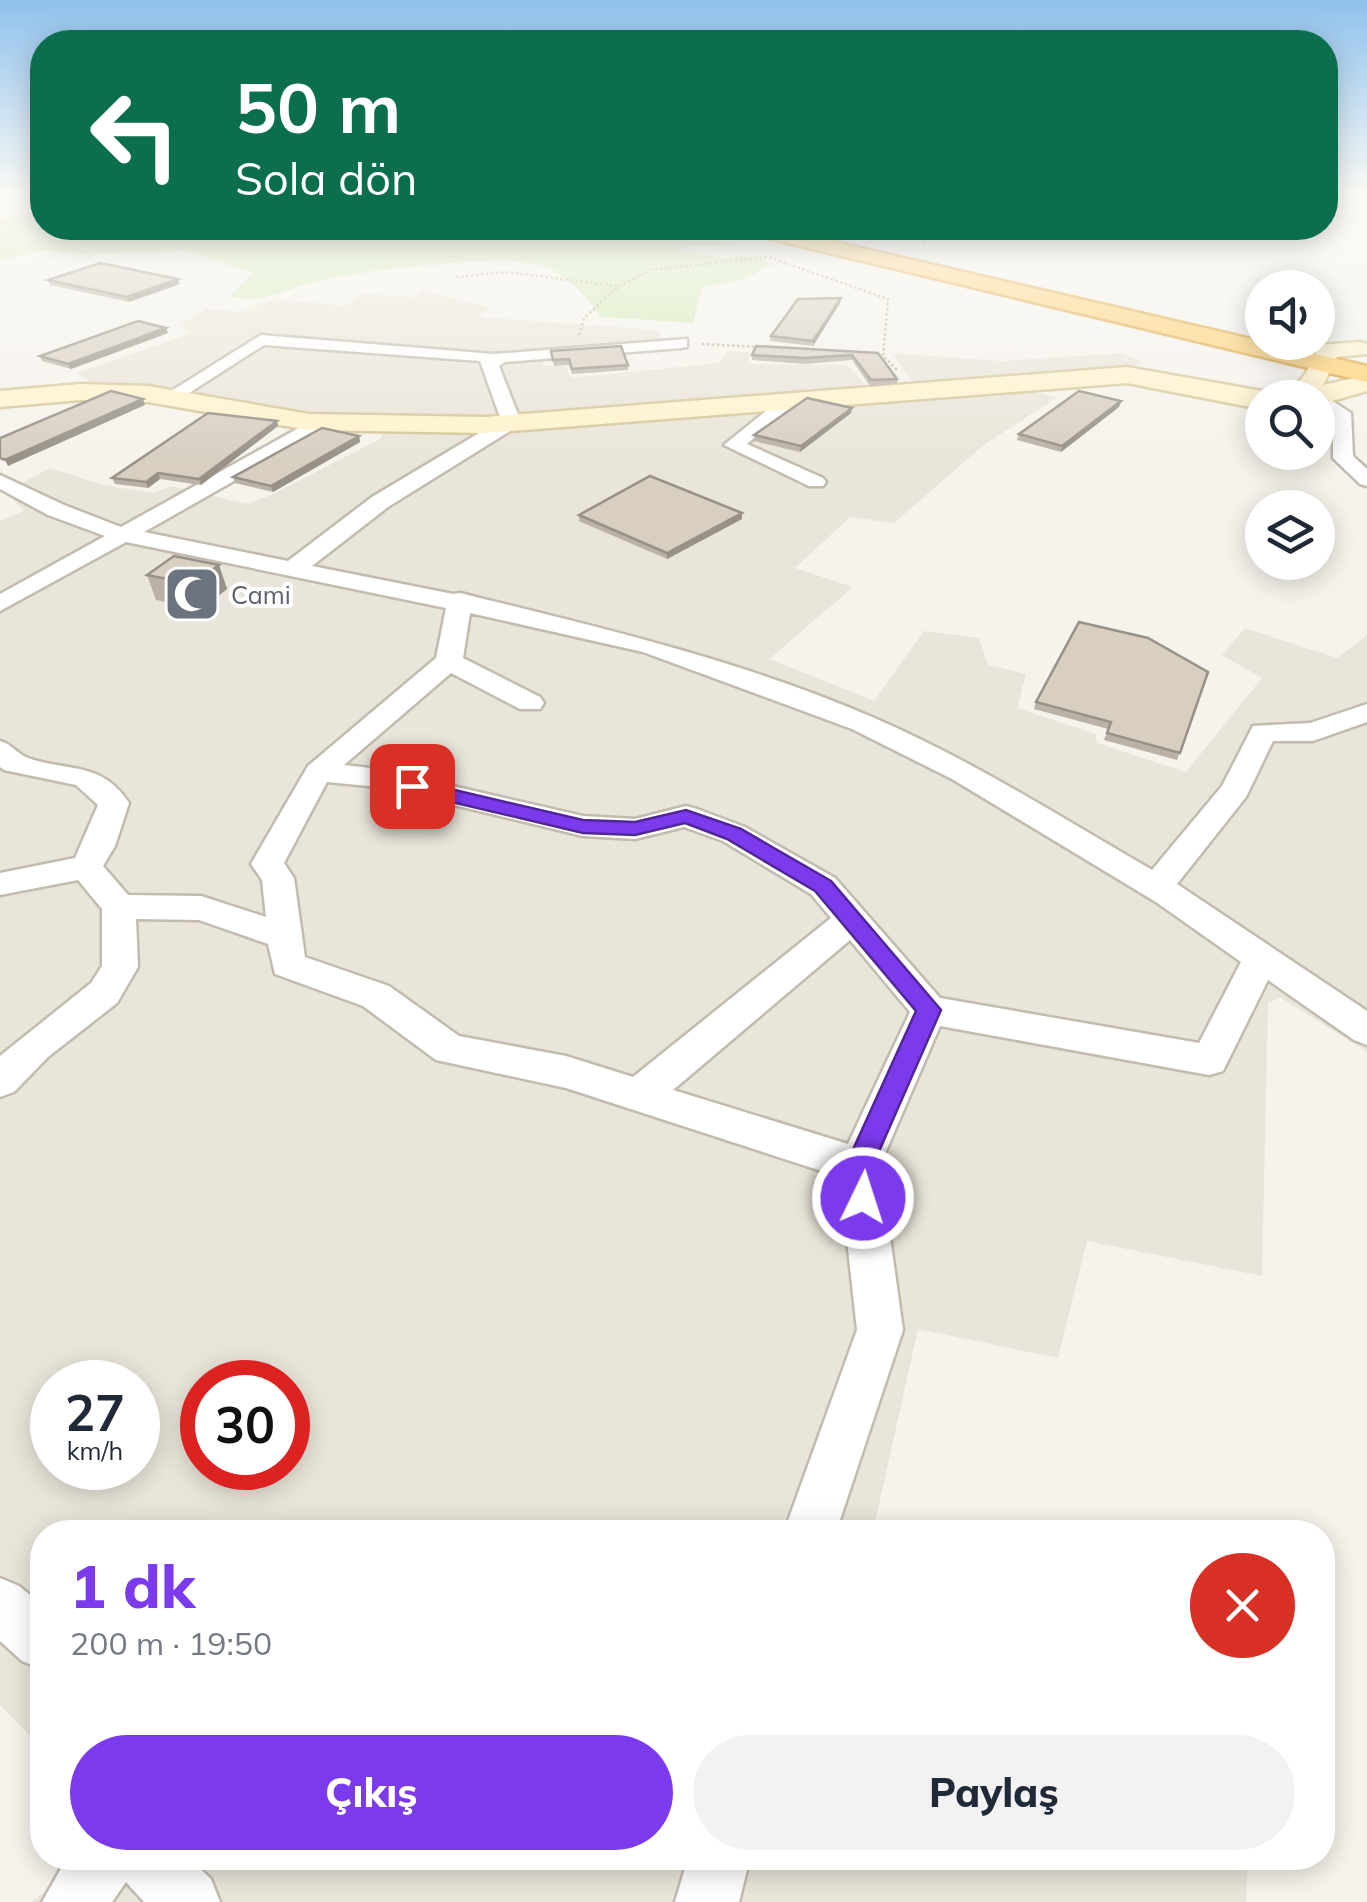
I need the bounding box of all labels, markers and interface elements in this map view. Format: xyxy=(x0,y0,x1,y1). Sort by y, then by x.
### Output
text: 50 m xyxy=(235,63,401,151)
icon: left xyxy=(70,70,200,200)
text: Sola dön xyxy=(235,150,417,206)
map controls xyxy=(1245,270,1335,580)
button: sound xyxy=(1245,270,1335,360)
button: search xyxy=(1245,380,1335,470)
button: layers xyxy=(1245,490,1335,580)
mosque icon: Cami xyxy=(162,564,222,624)
place label: Cami xyxy=(231,579,291,610)
pin xyxy=(370,744,455,829)
icon: arrive xyxy=(385,759,440,814)
position arrow xyxy=(811,1146,915,1250)
speed limit sign: 30 xyxy=(180,1360,310,1490)
text: 27 xyxy=(65,1381,125,1444)
text: km/h xyxy=(67,1435,123,1466)
text: 1 dk xyxy=(70,1548,195,1623)
button: close xyxy=(1190,1553,1295,1658)
text: 200 m · 19:50 xyxy=(70,1623,272,1663)
button: Çıkış xyxy=(70,1735,673,1850)
button: Paylaş xyxy=(693,1735,1295,1850)

